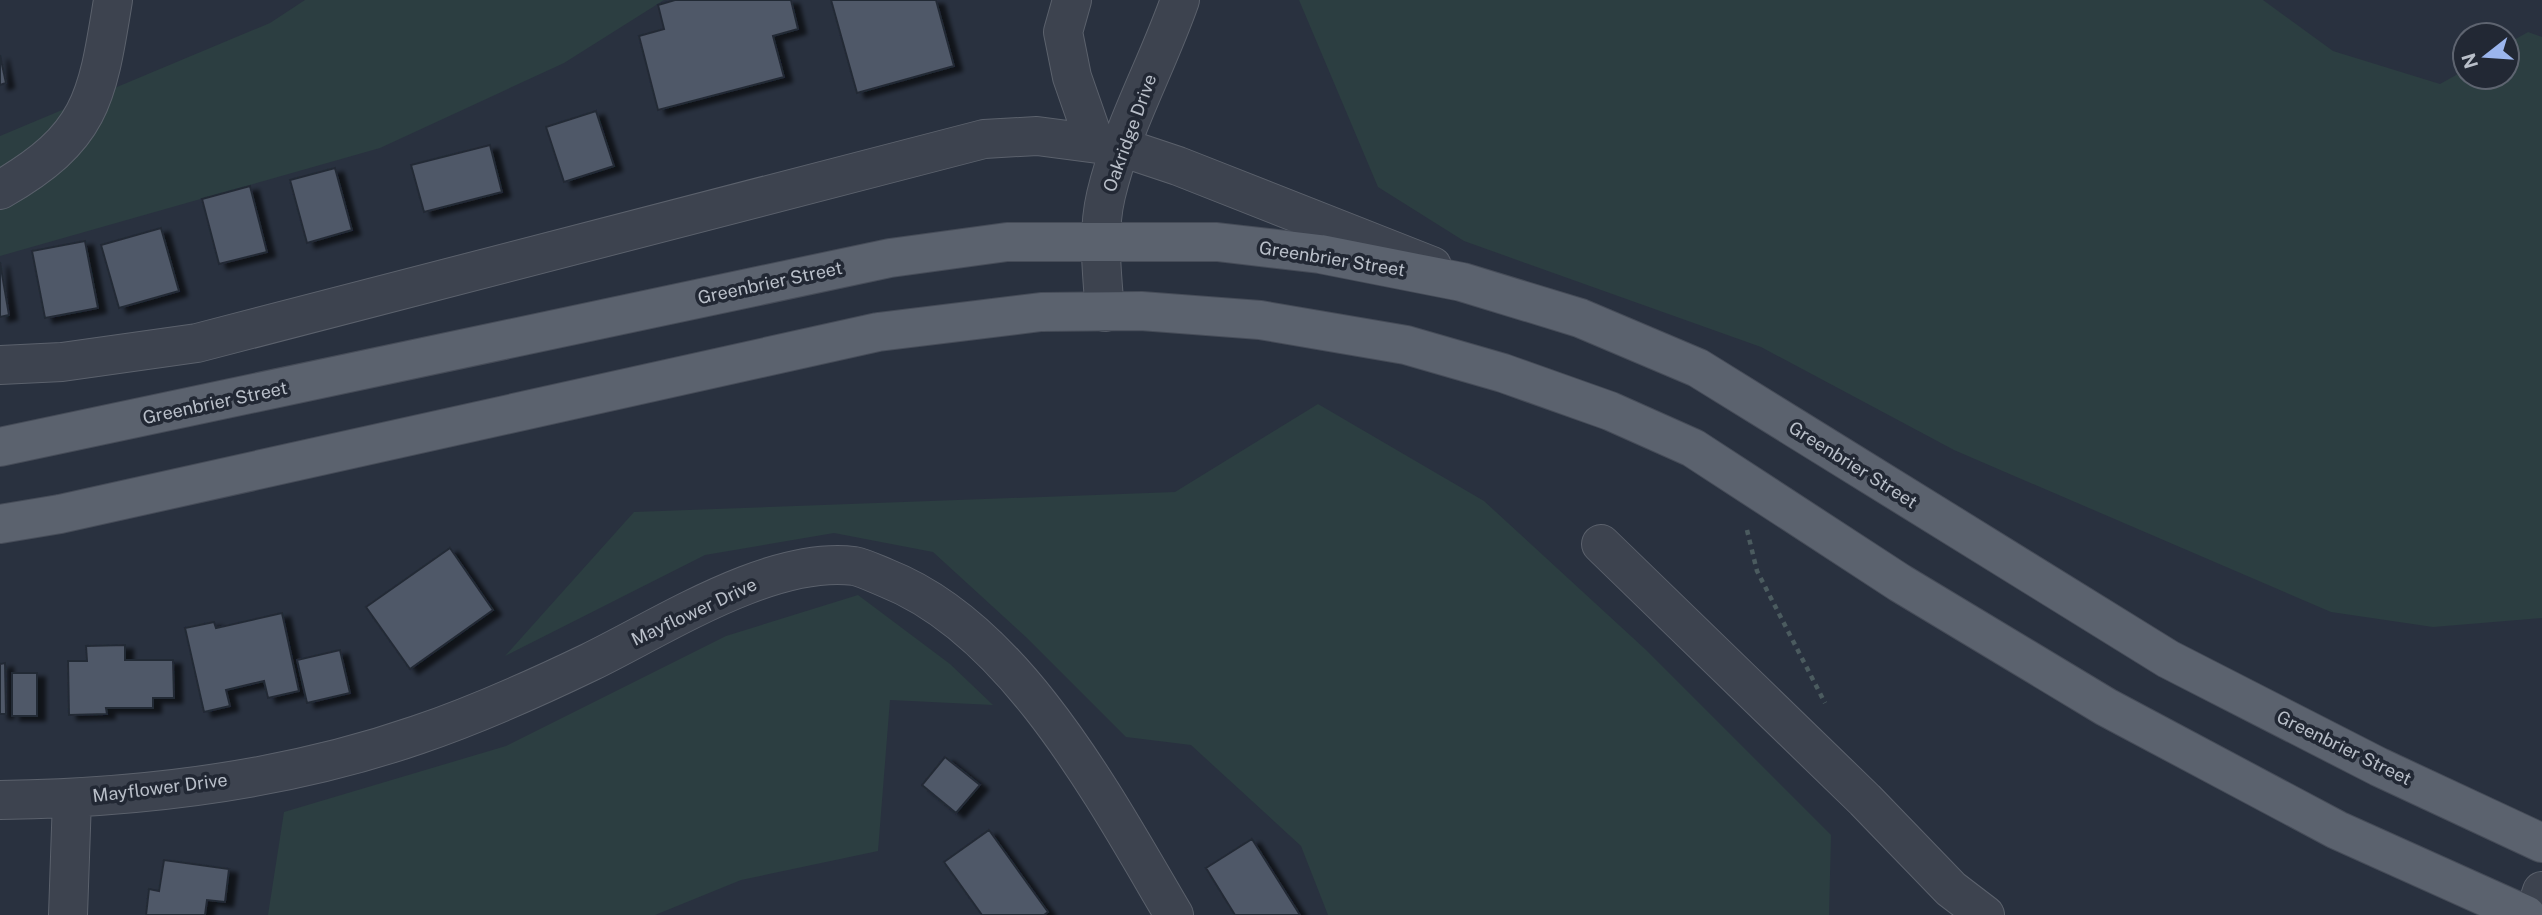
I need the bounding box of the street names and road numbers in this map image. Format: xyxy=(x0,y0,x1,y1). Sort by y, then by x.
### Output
street label: Oakridge Drive xyxy=(1099,71,1161,195)
street label: Greenbrier Street xyxy=(1258,237,1406,280)
street label: Greenbrier Street xyxy=(696,257,844,308)
street label: Greenbrier Street xyxy=(141,377,289,428)
street label: Greenbrier Street xyxy=(1785,417,1921,513)
street label: Mayflower Drive xyxy=(628,573,760,650)
street label: Greenbrier Street xyxy=(2273,706,2415,789)
street label: Mayflower Drive xyxy=(91,769,229,806)

